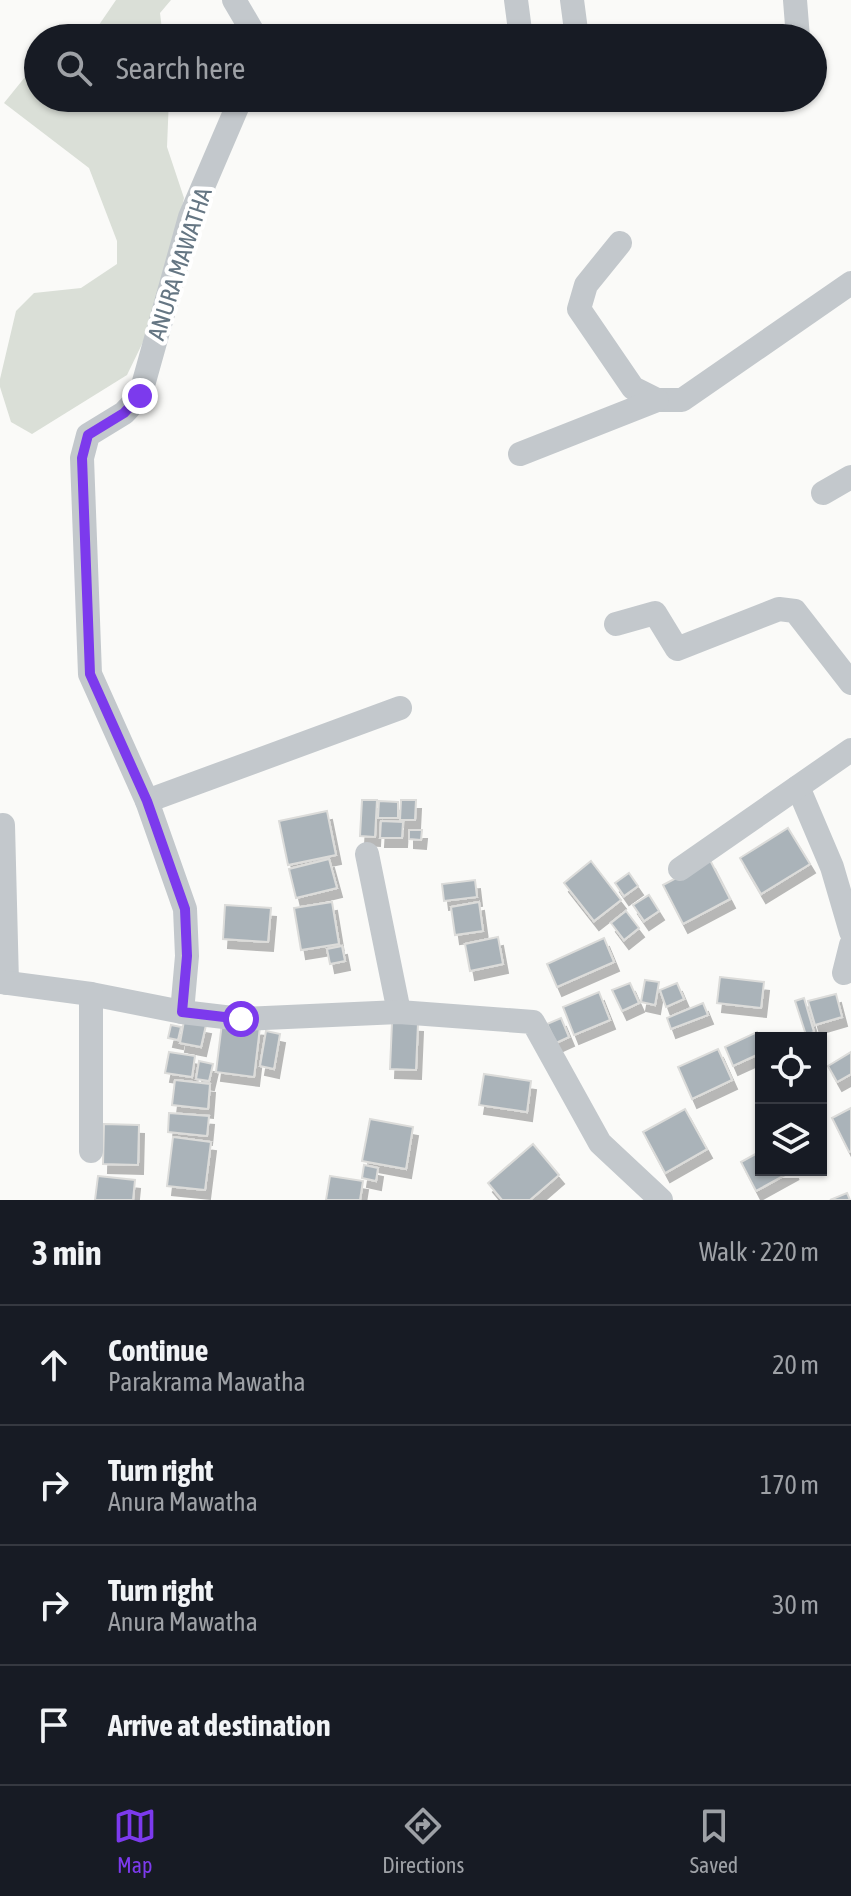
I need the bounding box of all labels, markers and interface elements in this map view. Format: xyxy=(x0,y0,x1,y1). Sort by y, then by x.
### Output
search box xyxy=(24,24,827,112)
icon: search xyxy=(52,46,96,90)
text: Search here xyxy=(116,51,245,85)
street label: ANURA MAWATHA xyxy=(142,184,217,343)
route end xyxy=(122,378,158,414)
route start xyxy=(223,1001,259,1037)
map controls xyxy=(755,1032,827,1176)
button: locate xyxy=(755,1032,827,1104)
button: layers xyxy=(755,1104,827,1176)
text: 3 min xyxy=(32,1233,101,1272)
text: Walk · 220 m xyxy=(699,1237,819,1267)
text: Continue xyxy=(108,1333,208,1367)
icon: ahead xyxy=(32,1343,76,1387)
text: 20 m xyxy=(772,1350,819,1380)
text: Parakrama Mawatha xyxy=(108,1367,306,1397)
text: Turn right xyxy=(108,1453,214,1487)
icon: right xyxy=(32,1463,76,1507)
text: 170 m xyxy=(760,1470,819,1500)
text: Anura Mawatha xyxy=(108,1487,258,1517)
text: Turn right xyxy=(108,1573,214,1607)
icon: right xyxy=(32,1583,76,1627)
text: 30 m xyxy=(772,1590,819,1620)
text: Anura Mawatha xyxy=(108,1607,258,1637)
icon: arrive xyxy=(32,1703,76,1747)
text: Arrive at destination xyxy=(108,1708,330,1742)
tab: Map xyxy=(113,1804,157,1878)
tab: Directions xyxy=(382,1804,464,1878)
tab: Saved xyxy=(690,1804,738,1878)

